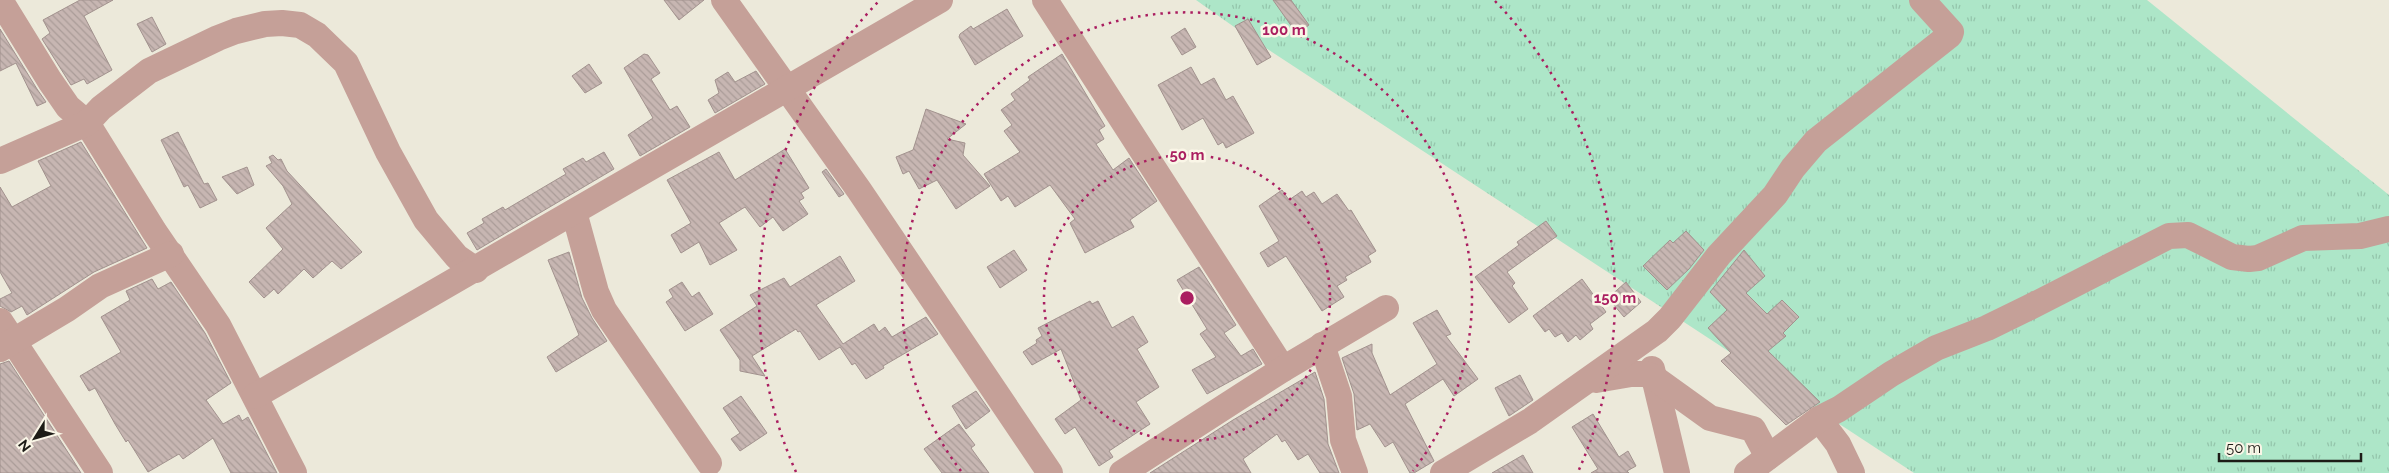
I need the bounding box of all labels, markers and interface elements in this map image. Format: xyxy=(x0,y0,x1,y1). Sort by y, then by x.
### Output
text: 100 m xyxy=(1262,21,1306,39)
text: 50 m xyxy=(1169,146,1205,164)
centre of rings xyxy=(1178,289,1196,307)
text: 150 m xyxy=(1594,289,1636,307)
north arrow xyxy=(10,413,60,463)
scale bar xyxy=(2219,430,2362,462)
text: N xyxy=(15,437,34,455)
text: 50 m xyxy=(2226,439,2261,457)

